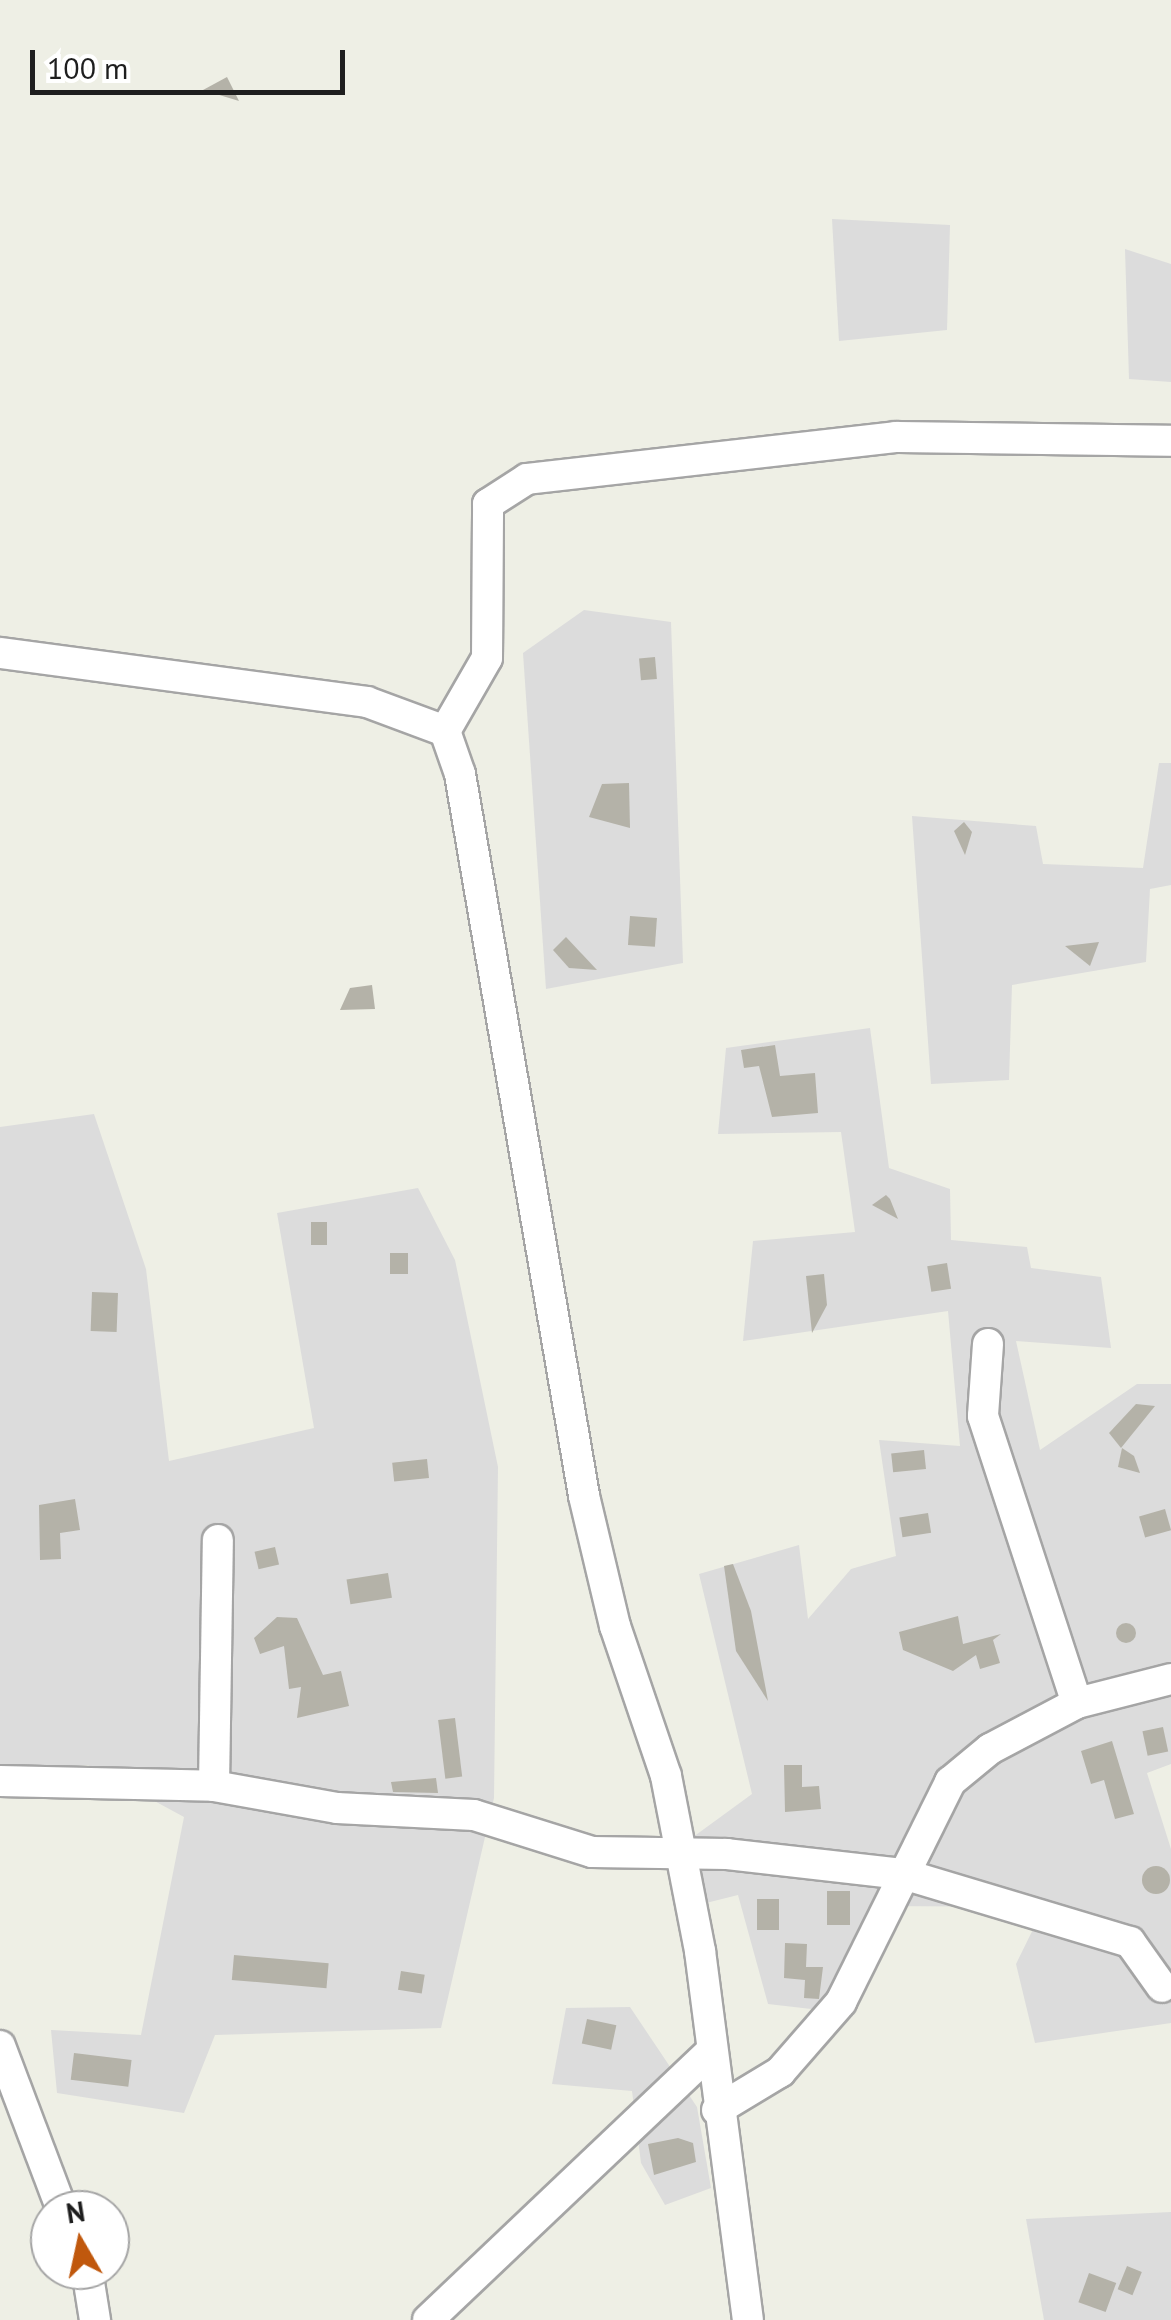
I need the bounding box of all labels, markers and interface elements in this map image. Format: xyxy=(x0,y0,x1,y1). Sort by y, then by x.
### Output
scale bar xyxy=(35,30,350,92)
text: 100 m xyxy=(47,48,128,87)
north arrow xyxy=(30,2190,130,2290)
text: N xyxy=(64,2192,88,2232)

